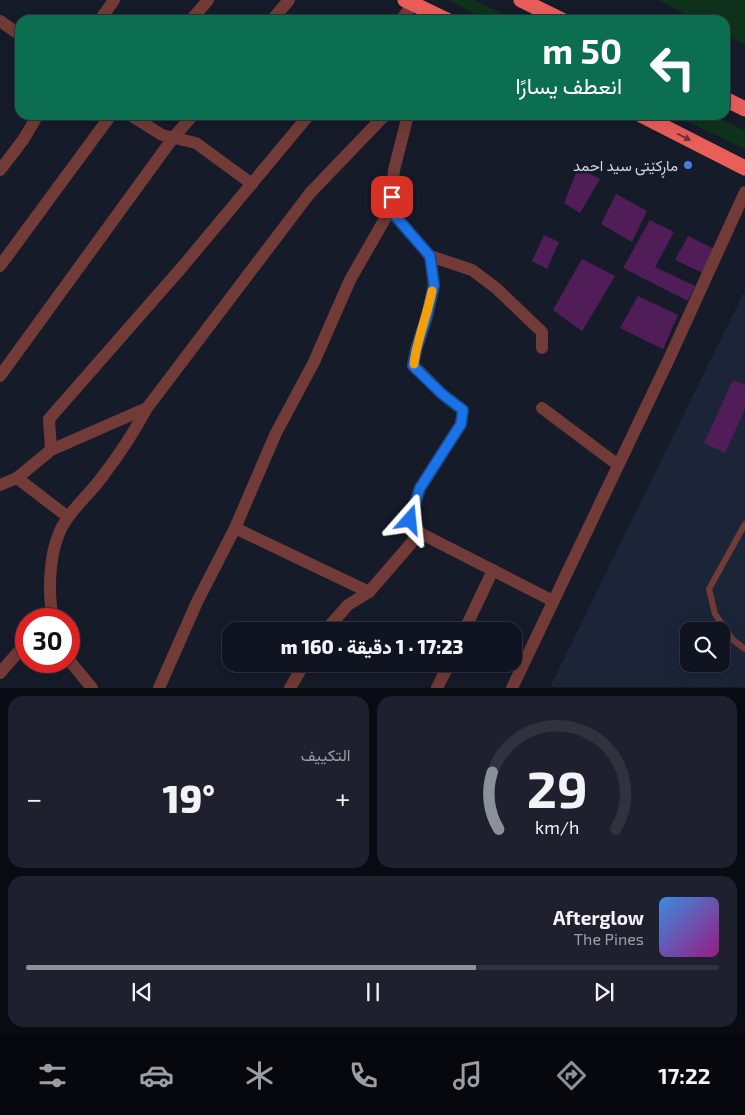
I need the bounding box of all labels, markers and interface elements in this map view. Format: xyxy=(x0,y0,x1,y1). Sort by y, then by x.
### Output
text: 50 m xyxy=(542,29,622,71)
icon: left xyxy=(640,35,705,100)
text: انعطف يسارًا xyxy=(516,72,622,98)
one-way arrow xyxy=(677,133,692,141)
place label: ماڕکێتی سید احمد xyxy=(573,156,678,178)
marker: ماڕکێتی سید احمد xyxy=(682,159,694,171)
pin xyxy=(371,176,413,218)
icon: arrive xyxy=(378,183,406,211)
position arrow xyxy=(383,493,435,545)
speed limit sign: 30 xyxy=(15,608,80,673)
map controls xyxy=(680,622,730,672)
button: search xyxy=(680,622,730,672)
text: 17:23 · 1 دقيقة · 160 m xyxy=(281,635,463,658)
text: التكييف xyxy=(301,745,351,764)
text: 29 xyxy=(526,756,587,818)
text: 19° xyxy=(162,775,215,821)
text: − xyxy=(26,781,42,815)
text: + xyxy=(335,781,351,815)
text: km/h xyxy=(535,816,579,838)
text: Afterglow xyxy=(553,906,644,929)
text: The Pines xyxy=(574,929,644,948)
icon: previous xyxy=(128,978,156,1006)
icon: pause xyxy=(359,978,387,1006)
icon: next xyxy=(590,978,618,1006)
icon: filters xyxy=(35,1058,70,1093)
icon: car xyxy=(139,1058,174,1093)
icon: climate xyxy=(242,1058,277,1093)
icon: phone xyxy=(346,1058,381,1093)
icon: music xyxy=(450,1058,485,1093)
icon: directions xyxy=(554,1058,589,1093)
text: 17:22 xyxy=(658,1062,711,1088)

